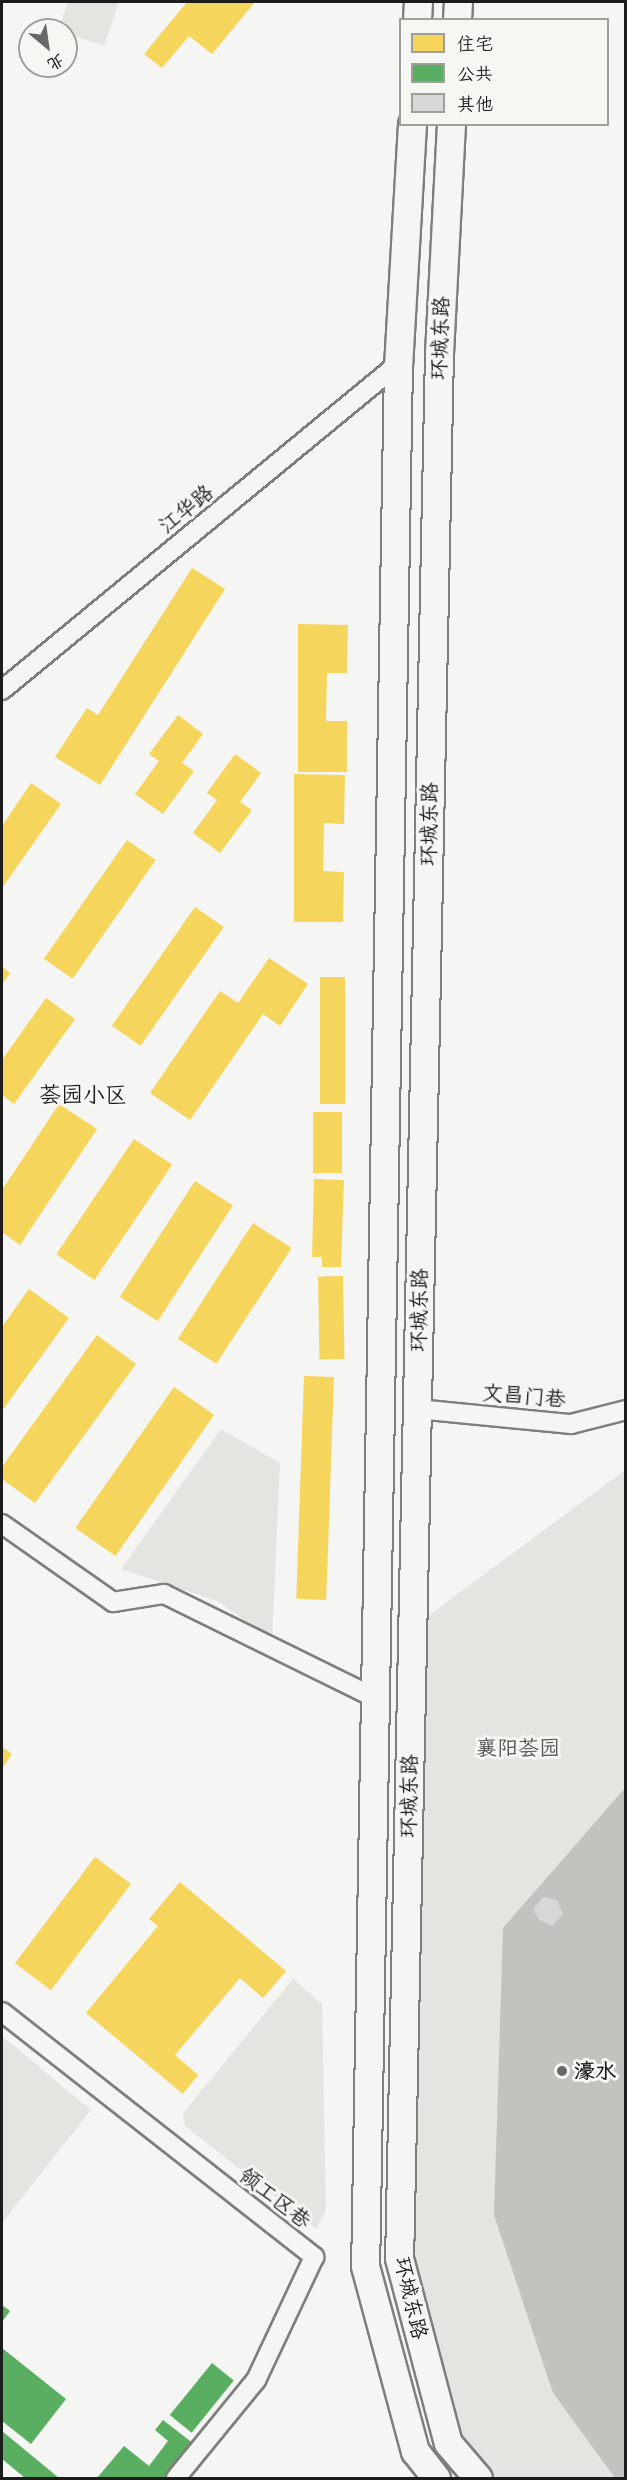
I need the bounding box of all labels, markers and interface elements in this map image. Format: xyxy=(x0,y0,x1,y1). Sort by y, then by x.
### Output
north arrow xyxy=(18,18,78,78)
legend xyxy=(399,18,609,126)
text: 住宅 xyxy=(457,32,493,56)
text: 北 xyxy=(44,49,68,75)
text: 公共 xyxy=(457,62,493,86)
text: 其他 xyxy=(457,92,493,116)
street label: 环城东路 xyxy=(426,296,454,380)
street label: 江华路 xyxy=(154,479,218,539)
street label: 环城东路 xyxy=(416,782,442,866)
district label: 荟园小区 xyxy=(39,1082,127,1108)
street label: 环城东路 xyxy=(406,1268,432,1352)
street label: 文昌门巷 xyxy=(481,1380,567,1412)
park label: 襄阳荟园 xyxy=(476,1735,560,1761)
street label: 环城东路 xyxy=(396,1754,422,1838)
place label: 濠水 xyxy=(574,2058,616,2084)
marker: 濠水 xyxy=(555,2064,569,2078)
street label: 领工区巷 xyxy=(234,2162,316,2234)
street label: 环城东路 xyxy=(389,2254,433,2342)

